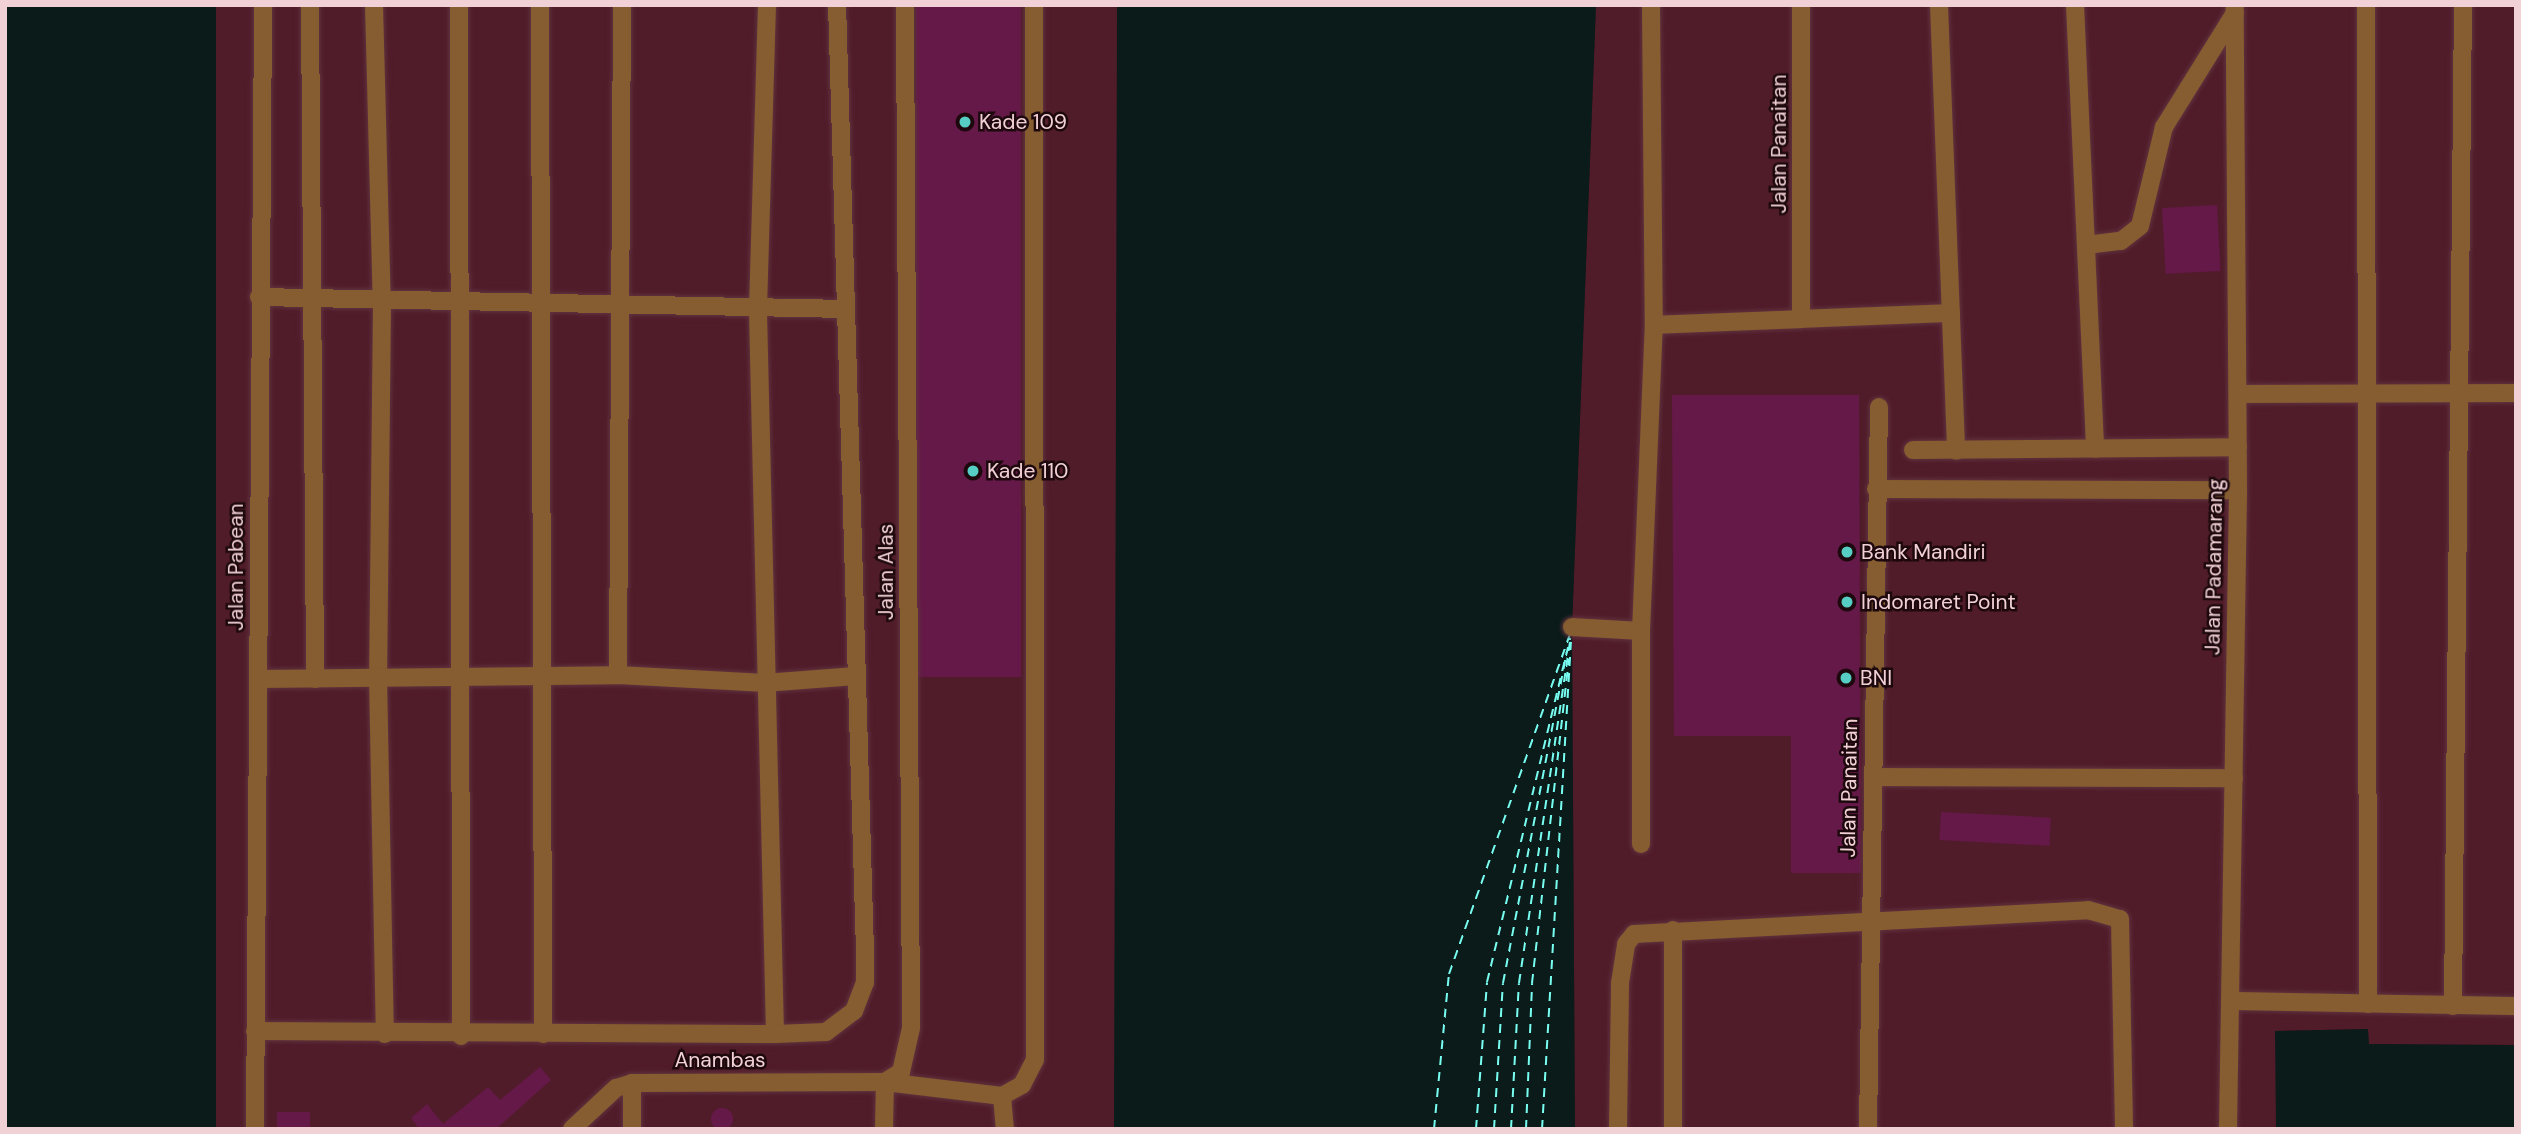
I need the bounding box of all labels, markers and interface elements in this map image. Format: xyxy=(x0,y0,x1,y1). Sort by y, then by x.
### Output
street label: Jalan Panaitan xyxy=(1766,74,1792,214)
place label: Kade 109 xyxy=(979,109,1067,135)
marker: Kade 109 xyxy=(957,114,973,130)
place label: Kade 110 xyxy=(987,458,1068,484)
marker: Kade 110 xyxy=(965,463,981,479)
street label: Jalan Padamarang xyxy=(2200,479,2228,655)
street label: Jalan Pabean xyxy=(223,503,249,631)
street label: Jalan Alas xyxy=(873,524,899,620)
place label: Bank Mandiri xyxy=(1861,539,1985,565)
marker: Bank Mandiri xyxy=(1839,544,1855,560)
place label: Indomaret Point xyxy=(1861,589,2016,615)
marker: Indomaret Point xyxy=(1839,594,1855,610)
place label: BNI xyxy=(1860,665,1892,691)
marker: BNI xyxy=(1838,670,1854,686)
street label: Jalan Panaitan xyxy=(1835,718,1863,858)
street label: Anambas xyxy=(674,1047,766,1073)

